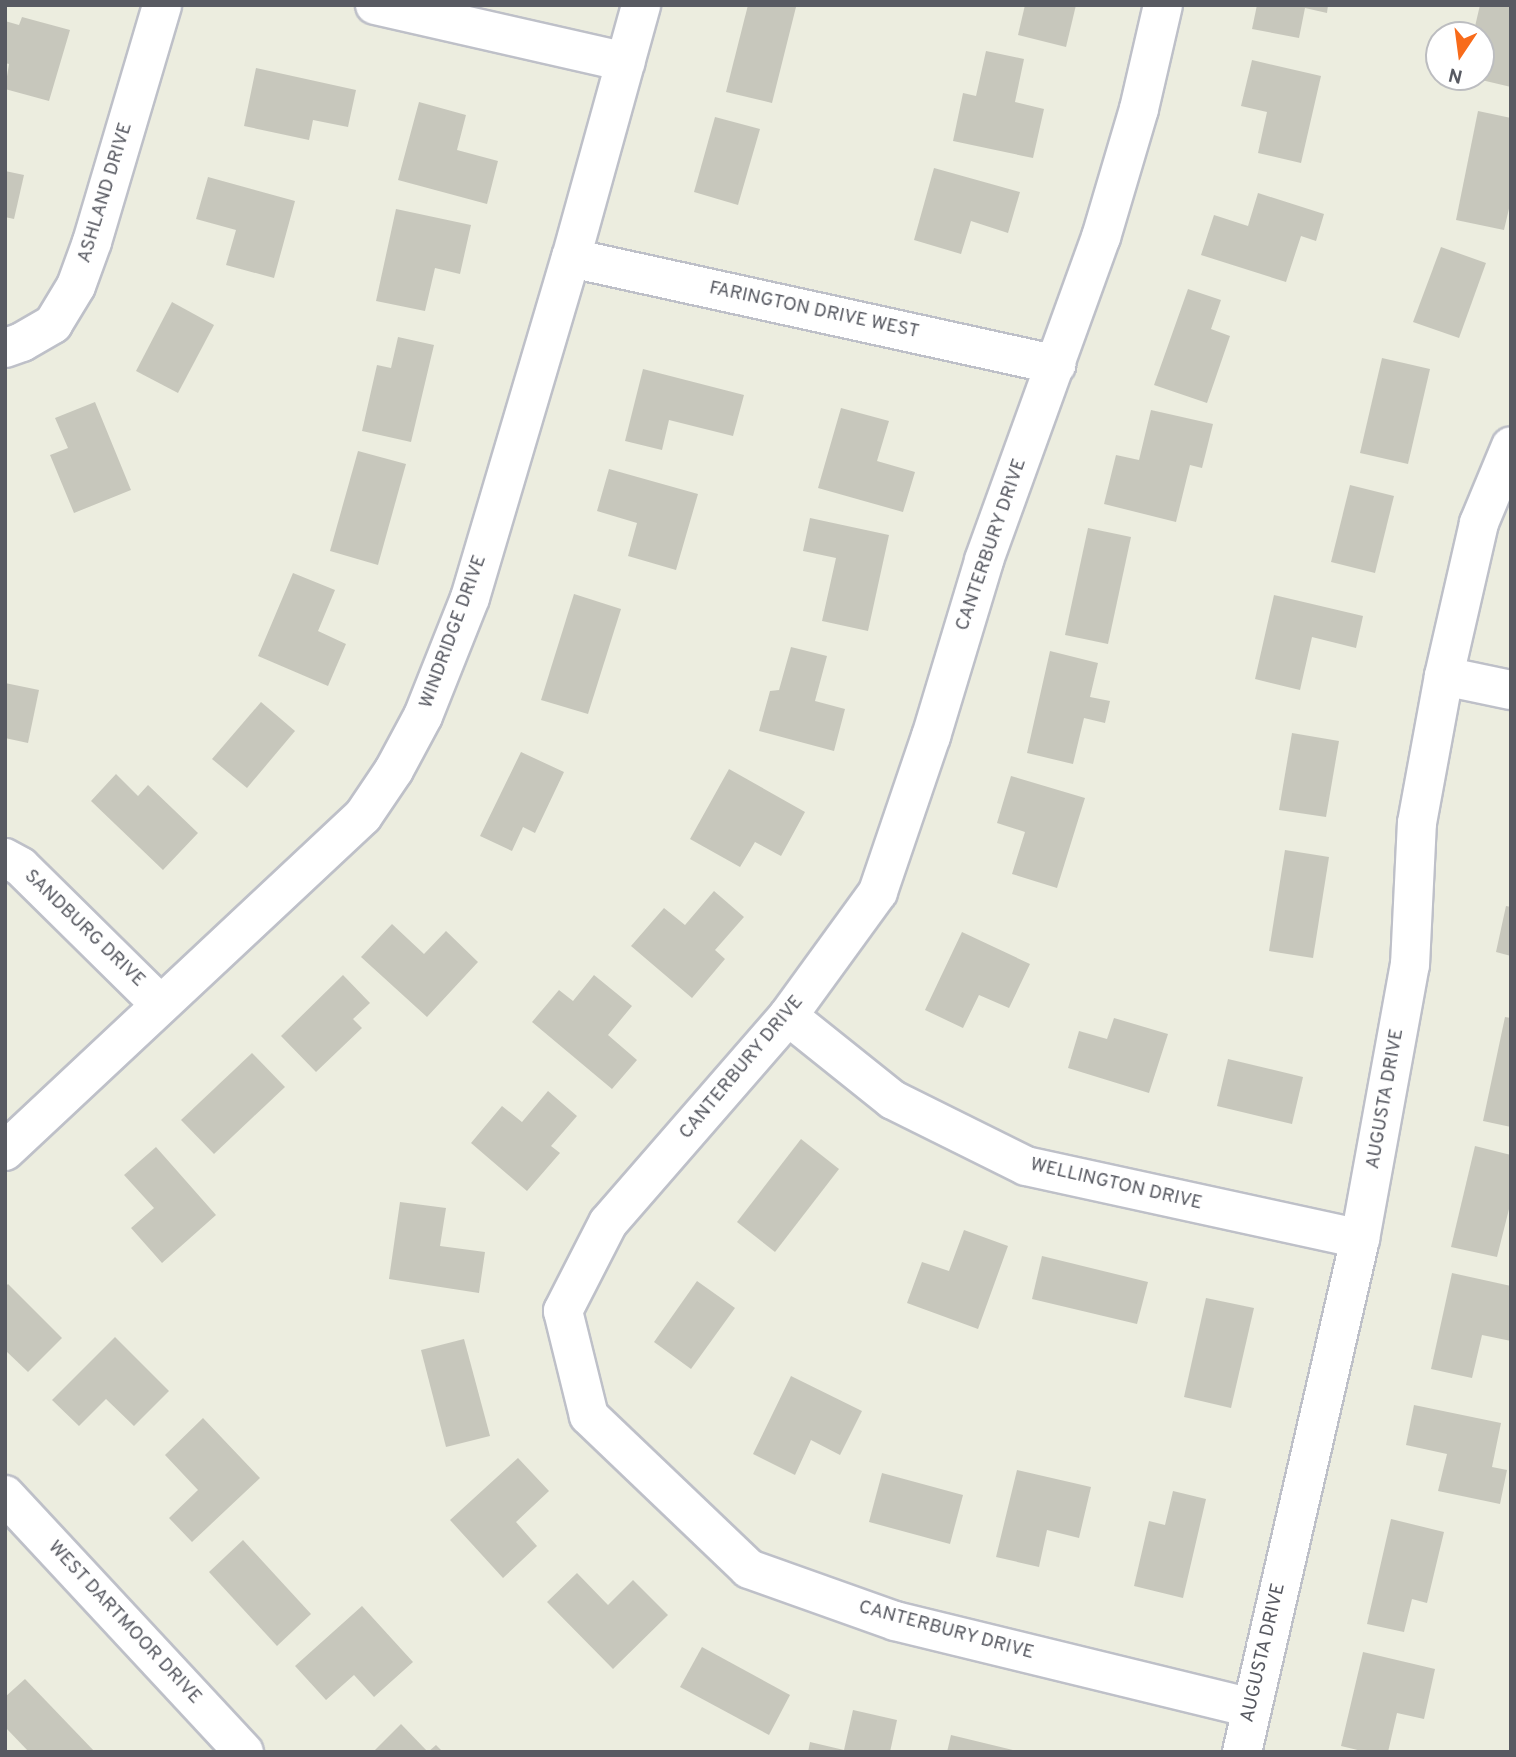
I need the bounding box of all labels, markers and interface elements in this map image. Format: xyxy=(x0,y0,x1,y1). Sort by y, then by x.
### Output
north arrow xyxy=(1425,21,1495,91)
text: N xyxy=(1446,61,1465,88)
street label: ASHLAND DRIVE xyxy=(74,120,138,266)
street label: FARINGTON DRIVE WEST xyxy=(707,278,921,344)
street label: CANTERBURY DRIVE xyxy=(952,456,1032,634)
street label: WINDRIDGE DRIVE xyxy=(416,552,492,712)
street label: SANDBURG DRIVE xyxy=(19,866,149,992)
street label: CANTERBURY DRIVE xyxy=(675,991,809,1145)
street label: AUGUSTA DRIVE xyxy=(1362,1027,1410,1171)
street label: WELLINGTON DRIVE xyxy=(1028,1154,1204,1216)
street label: WEST DARTMOOR DRIVE xyxy=(42,1536,206,1710)
street label: AUGUSTA DRIVE xyxy=(1237,1581,1291,1725)
street label: CANTERBURY DRIVE xyxy=(855,1597,1037,1665)

